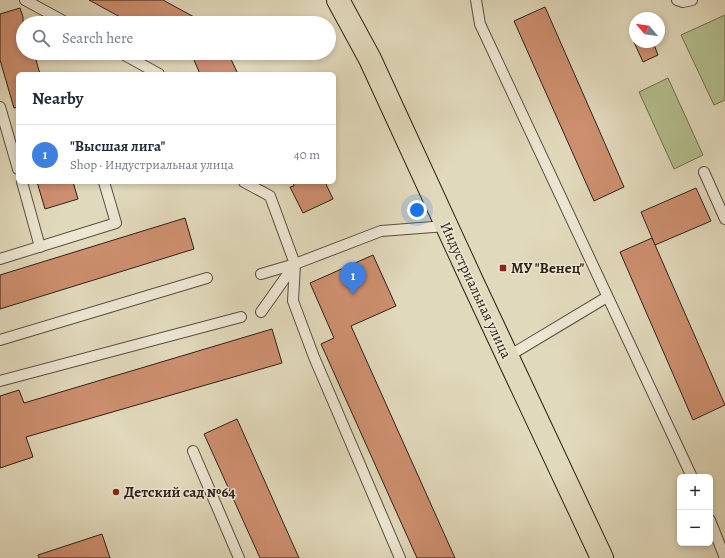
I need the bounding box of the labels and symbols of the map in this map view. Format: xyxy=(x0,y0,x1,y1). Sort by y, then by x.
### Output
north arrow xyxy=(629,12,665,48)
your location xyxy=(407,200,427,220)
street label: Индустриальная улица xyxy=(436,218,517,362)
place label: МУ "Венец" xyxy=(511,258,585,278)
pin: 1 xyxy=(340,262,366,295)
marker: МУ "Венец" xyxy=(498,263,508,273)
place label: Детский сад №64 xyxy=(124,482,236,502)
marker: Детский сад №64 xyxy=(111,487,121,497)

